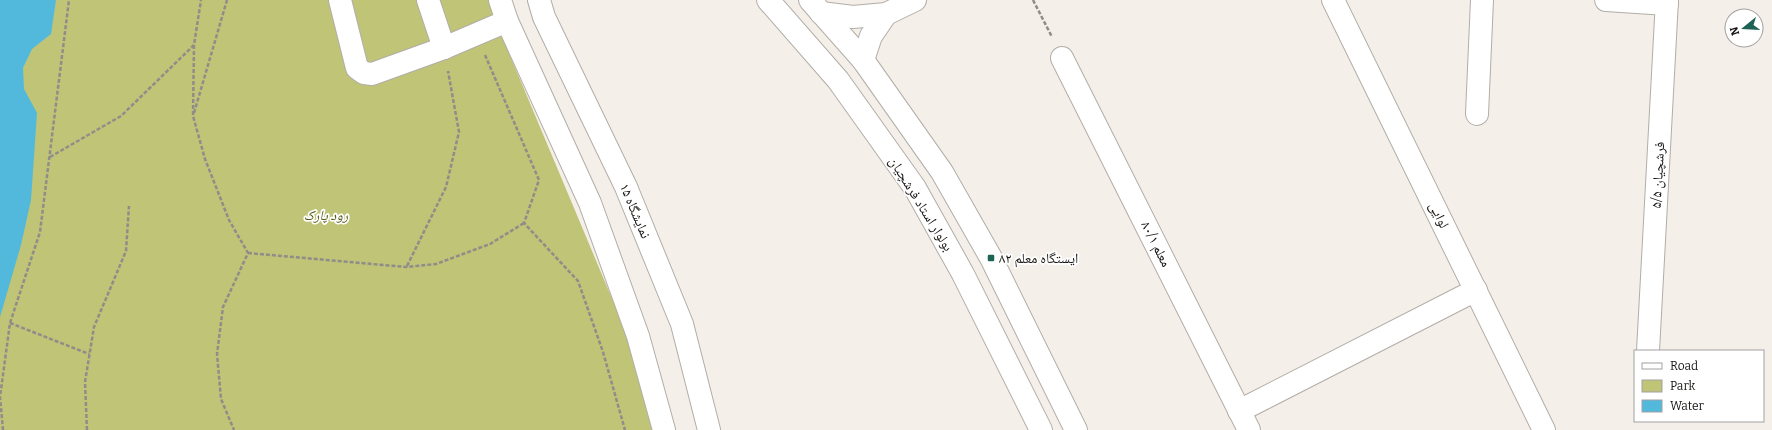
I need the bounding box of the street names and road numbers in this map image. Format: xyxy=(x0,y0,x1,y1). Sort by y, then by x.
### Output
street label: فرشچیان ۵/۵ xyxy=(1648,141,1668,209)
street label: بولوار استاد فرشچیان xyxy=(885,154,957,254)
street label: نمایشگاه ۱۵ xyxy=(616,181,654,241)
street label: لوایی xyxy=(1425,199,1453,231)
street label: معلم ۸۰/۱ xyxy=(1136,218,1175,270)

